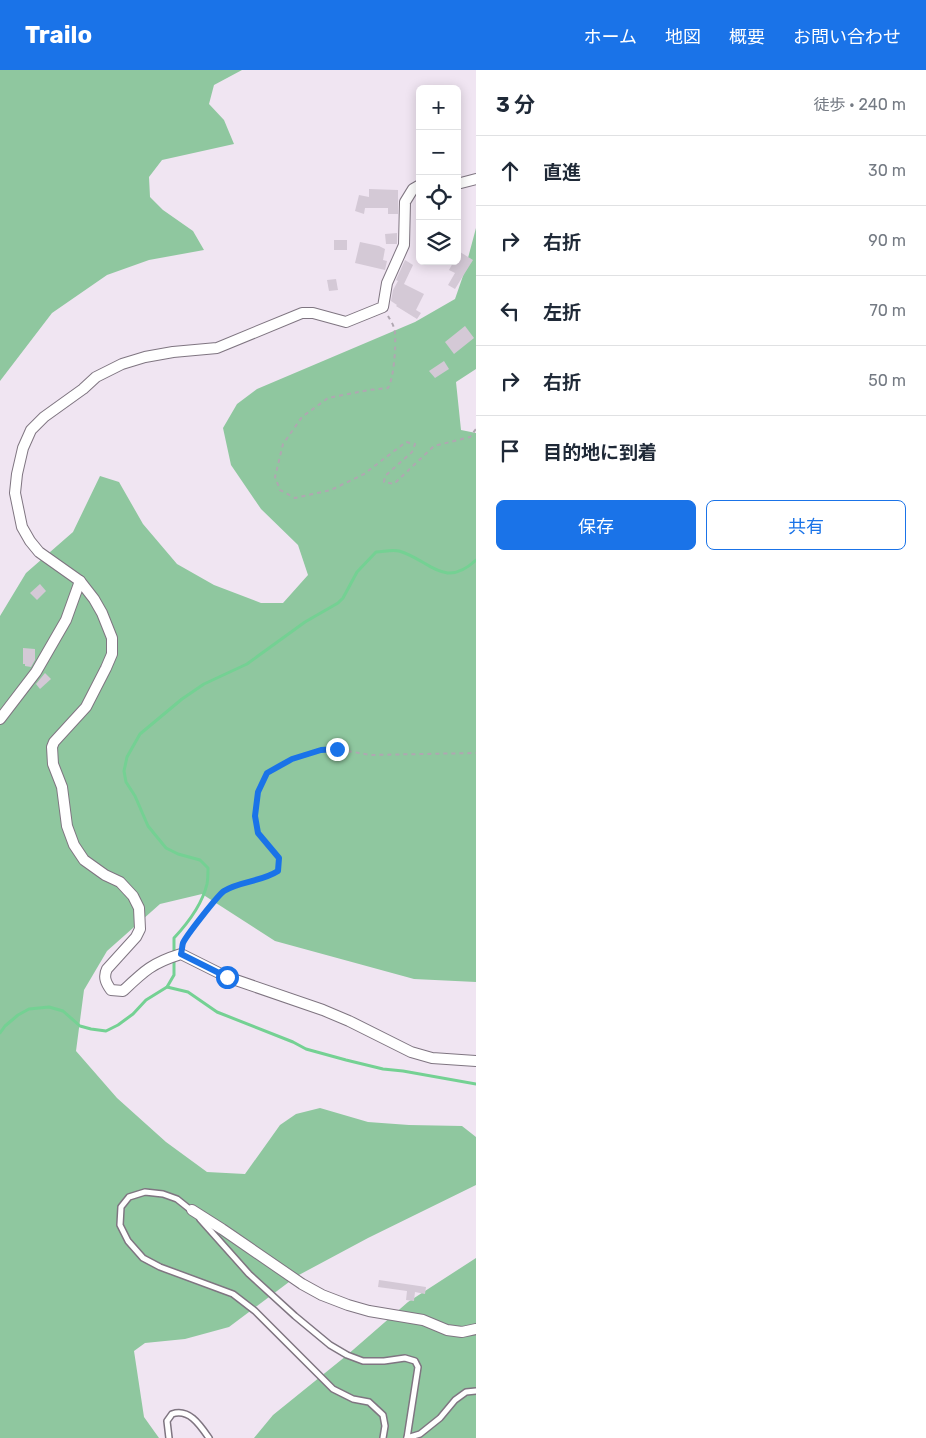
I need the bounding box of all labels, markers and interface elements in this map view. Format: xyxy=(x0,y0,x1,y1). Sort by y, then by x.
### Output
text: Trailo xyxy=(25,21,92,49)
text: ホーム xyxy=(584,26,637,48)
text: 地図 xyxy=(665,26,701,48)
text: 概要 xyxy=(729,26,765,48)
text: お問い合わせ xyxy=(793,26,901,48)
map controls xyxy=(416,85,461,265)
button: + xyxy=(416,85,461,130)
text: 3 分 xyxy=(496,92,535,117)
text: 徒歩 · 240 m xyxy=(813,95,906,114)
button: − xyxy=(416,130,461,175)
icon: ahead xyxy=(496,157,524,185)
text: 直進 xyxy=(543,161,581,184)
text: 30 m xyxy=(868,161,906,180)
button: locate xyxy=(416,175,461,220)
button: layers xyxy=(416,220,461,265)
icon: right xyxy=(496,227,524,255)
text: 右折 xyxy=(543,231,581,254)
text: 90 m xyxy=(868,231,906,250)
icon: left xyxy=(496,297,524,325)
text: 左折 xyxy=(543,301,581,324)
text: 70 m xyxy=(869,301,906,320)
icon: right xyxy=(496,367,524,395)
text: 右折 xyxy=(543,371,581,394)
text: 50 m xyxy=(868,371,906,390)
icon: arrive xyxy=(496,437,524,465)
text: 目的地に到着 xyxy=(543,441,657,464)
button: 保存 xyxy=(496,500,696,550)
button: 共有 xyxy=(706,500,906,550)
route end xyxy=(326,738,349,761)
route start xyxy=(216,966,239,989)

